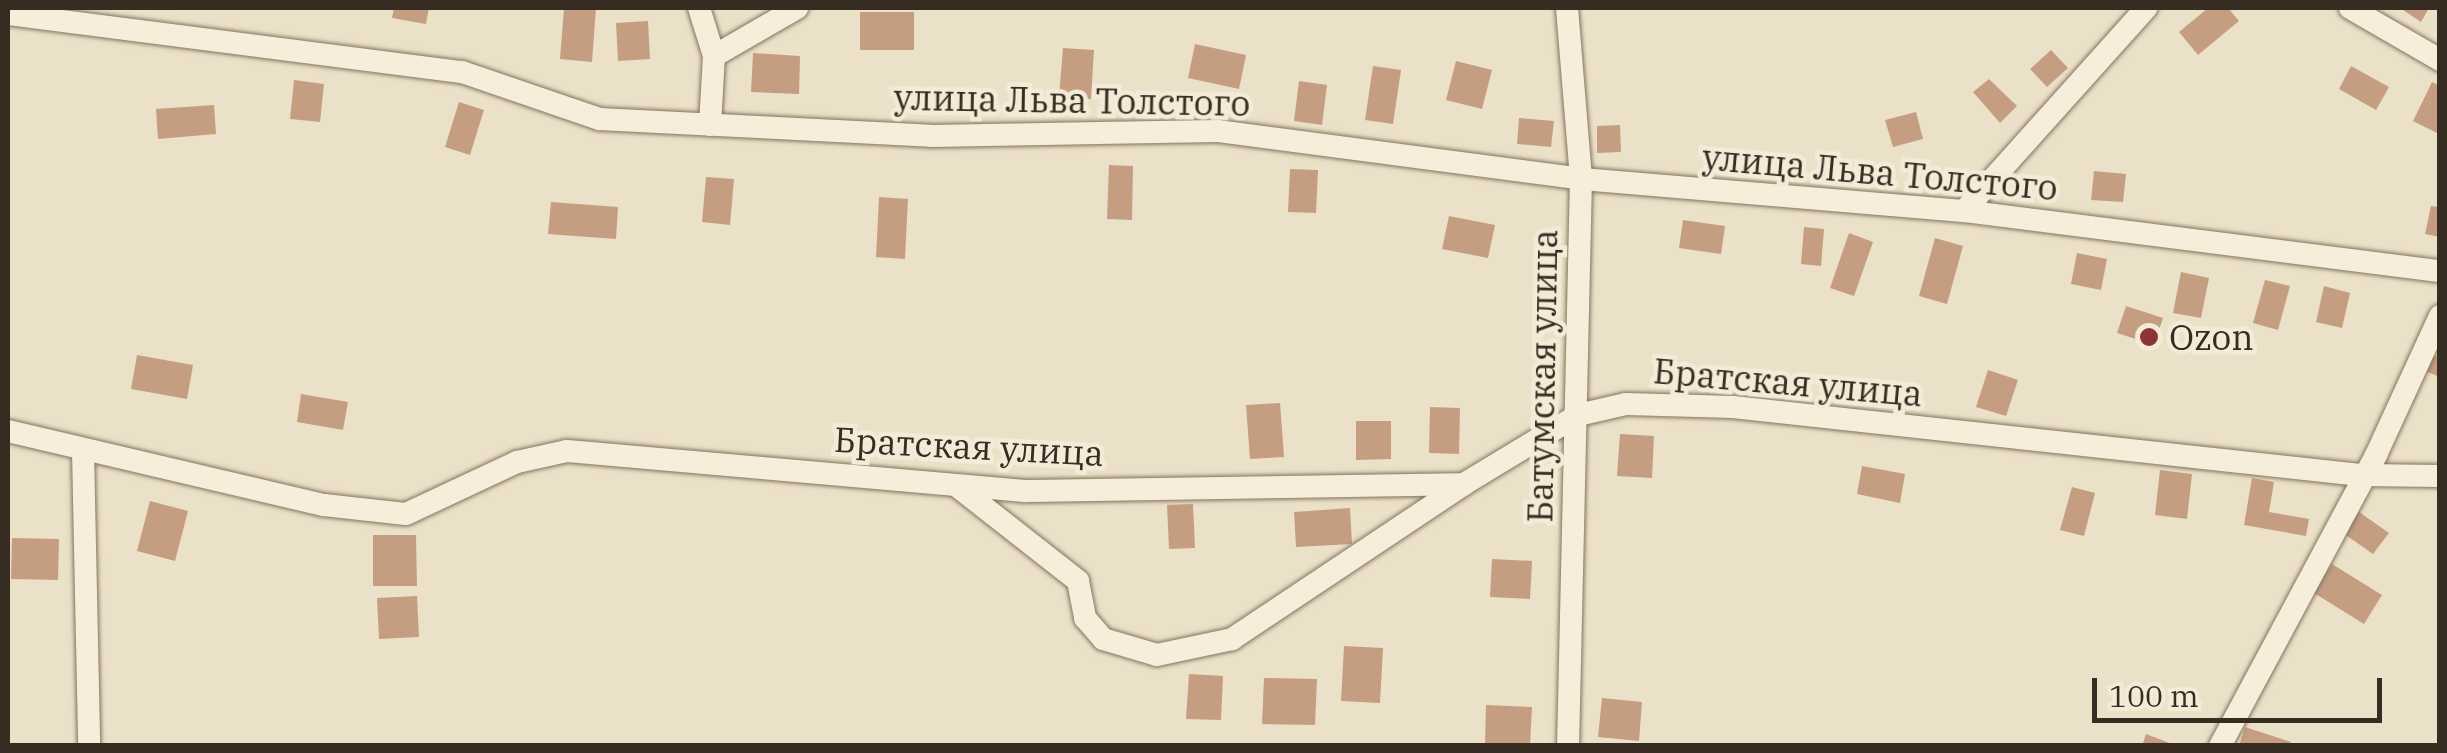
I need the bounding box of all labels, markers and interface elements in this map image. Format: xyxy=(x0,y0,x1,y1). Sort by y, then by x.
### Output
street label: улица Льва Толстого xyxy=(893,76,1251,124)
street label: улица Льва Толстого xyxy=(1701,136,2059,208)
street label: Батумская улица xyxy=(1518,229,1566,523)
place label: Ozon xyxy=(2169,316,2254,358)
marker: Ozon xyxy=(2138,326,2160,348)
street label: Братская улица xyxy=(1652,349,1924,415)
street label: Братская улица xyxy=(833,418,1105,474)
scale bar xyxy=(2097,658,2387,720)
text: 100 m xyxy=(2109,676,2199,715)

